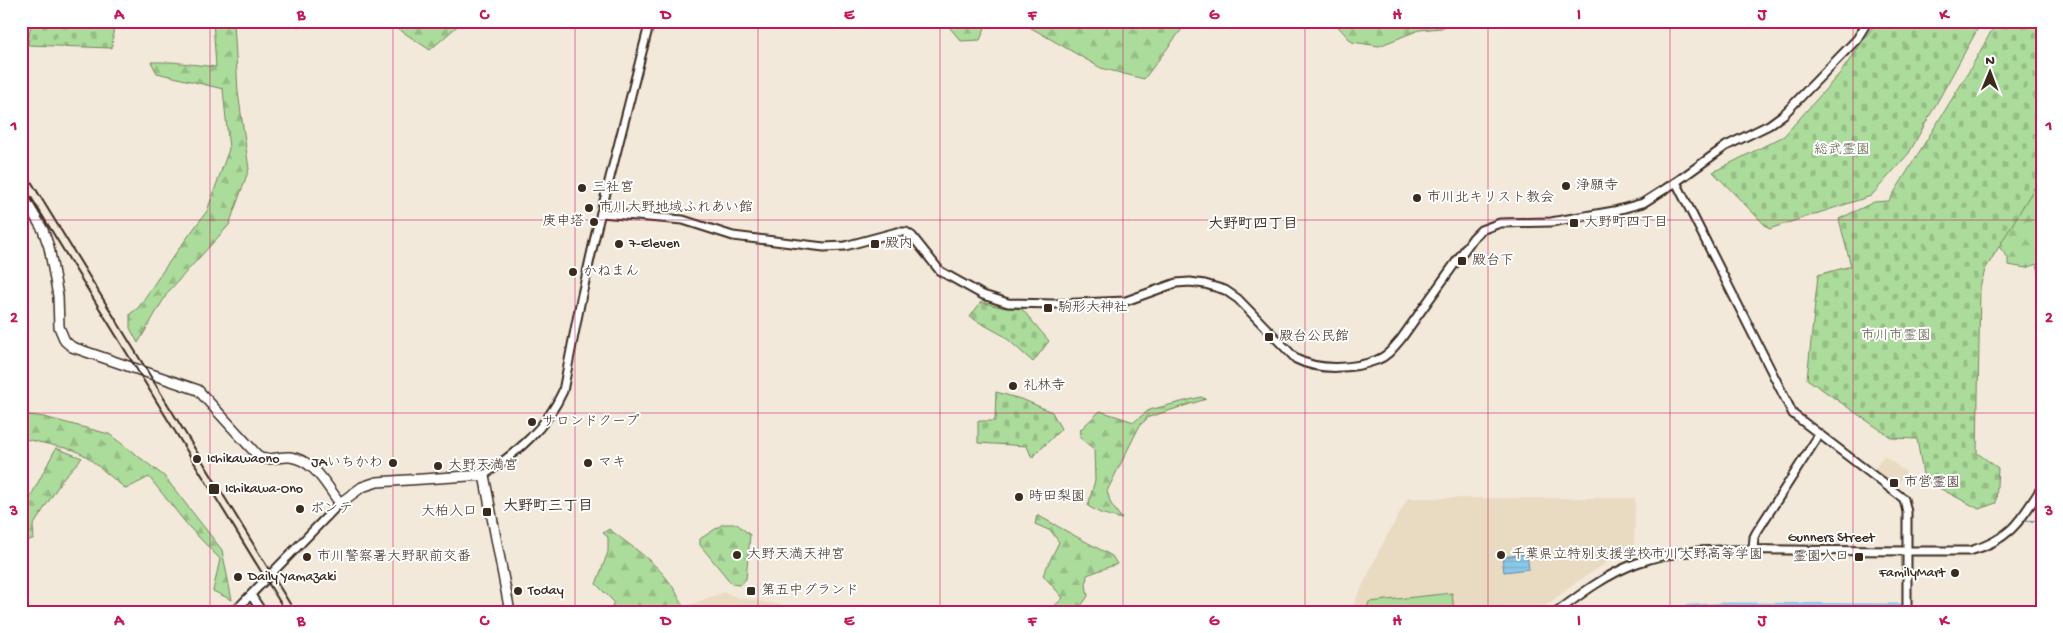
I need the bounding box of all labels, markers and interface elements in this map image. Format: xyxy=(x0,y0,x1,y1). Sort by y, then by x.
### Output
text: A xyxy=(113,7,125,26)
text: B xyxy=(296,7,306,26)
text: C xyxy=(479,7,490,26)
text: D xyxy=(659,7,672,26)
text: E xyxy=(844,7,855,26)
text: F xyxy=(1027,7,1038,26)
text: G xyxy=(1209,7,1220,26)
text: H xyxy=(1392,7,1402,26)
text: I xyxy=(1577,7,1581,26)
text: J xyxy=(1757,7,1768,26)
text: K xyxy=(1939,7,1951,26)
north arrow xyxy=(1966,48,2016,98)
text: N xyxy=(1985,53,1995,70)
text: 1 xyxy=(10,118,17,137)
text: 1 xyxy=(2045,118,2052,137)
park label: 総武霊園 xyxy=(1814,141,1870,159)
place label: 浄願寺 xyxy=(1576,178,1618,195)
place label: 三社宮 xyxy=(592,180,634,197)
marker: 浄願寺 xyxy=(1560,180,1572,192)
marker: 三社宮 xyxy=(576,182,588,194)
place label: 市川北キリスト教会 xyxy=(1427,190,1554,207)
marker: 市川北キリスト教会 xyxy=(1411,192,1423,204)
place label: 市川大野地域ふれあい館 xyxy=(599,200,753,217)
marker: 市川大野地域ふれあい館 xyxy=(583,202,595,214)
place label: 庚申塔 xyxy=(542,214,584,231)
place label: 大野町四丁目 xyxy=(1584,215,1668,232)
marker: 庚申塔 xyxy=(588,216,600,228)
district label: 大野町四丁目 xyxy=(1208,216,1298,234)
marker: 大野町四丁目 xyxy=(1568,217,1580,229)
place label: 7-Eleven xyxy=(628,236,680,253)
place label: 殿内 xyxy=(885,236,913,253)
marker: 7-Eleven xyxy=(613,238,625,250)
marker: 殿内 xyxy=(869,238,881,250)
place label: 殿台下 xyxy=(1472,253,1514,270)
marker: 殿台下 xyxy=(1456,255,1468,267)
place label: かねまん xyxy=(583,264,639,281)
marker: かねまん xyxy=(567,266,579,278)
place label: 駒形大神社 xyxy=(1058,300,1128,317)
marker: 駒形大神社 xyxy=(1042,302,1054,314)
text: 2 xyxy=(10,310,18,329)
text: 2 xyxy=(2045,310,2053,329)
park label: 市川市霊園 xyxy=(1861,328,1931,345)
place label: 殿台公民館 xyxy=(1279,329,1349,346)
marker: 殿台公民館 xyxy=(1263,331,1275,343)
place label: 礼林寺 xyxy=(1023,378,1065,395)
marker: 礼林寺 xyxy=(1007,380,1019,392)
place label: サロンドクープ xyxy=(542,414,639,431)
marker: サロンドクープ xyxy=(526,416,538,428)
place label: Ichikawaono xyxy=(207,451,280,468)
marker: Ichikawaono xyxy=(191,453,203,465)
place label: JAいちかわ xyxy=(311,455,383,472)
place label: マキ xyxy=(598,455,626,472)
marker: JAいちかわ xyxy=(387,457,399,469)
marker: マキ xyxy=(582,457,594,469)
place label: 大野天満宮 xyxy=(448,458,518,475)
marker: 大野天満宮 xyxy=(432,460,444,472)
place label: 市営霊園 xyxy=(1904,475,1960,492)
marker: 市営霊園 xyxy=(1888,477,1900,489)
place label: Ichikawa-Ono xyxy=(225,481,303,498)
marker: Ichikawa-Ono xyxy=(207,482,221,496)
place label: 時田梨園 xyxy=(1029,489,1085,506)
marker: 時田梨園 xyxy=(1013,491,1025,503)
district label: 大野町三丁目 xyxy=(503,498,593,516)
place label: ボンテ xyxy=(310,501,353,518)
text: 3 xyxy=(9,503,18,522)
marker: ボンテ xyxy=(294,503,306,515)
text: 3 xyxy=(2044,503,2053,522)
place label: 大柏入口 xyxy=(421,504,477,521)
marker: 大柏入口 xyxy=(481,506,493,518)
street label: Gunners Street xyxy=(1788,530,1876,547)
place label: 大野天満天神宮 xyxy=(747,547,845,564)
place label: 千葉県立特別支援学校市川大野高等学園 xyxy=(1511,547,1763,564)
place label: 市川警察署大野駅前交番 xyxy=(317,549,471,566)
marker: 大野天満天神宮 xyxy=(731,549,743,561)
marker: 千葉県立特別支援学校市川大野高等学園 xyxy=(1495,549,1507,561)
place label: 霊園入口 xyxy=(1793,549,1849,566)
marker: 市川警察署大野駅前交番 xyxy=(301,551,313,563)
marker: 霊園入口 xyxy=(1853,551,1865,563)
place label: FamilyMart xyxy=(1878,565,1946,582)
marker: FamilyMart xyxy=(1949,567,1961,579)
place label: Daily Yamazaki xyxy=(247,569,336,586)
marker: Daily Yamazaki xyxy=(232,571,244,583)
place label: Today xyxy=(527,583,564,600)
place label: 第五中グランド xyxy=(761,583,859,600)
marker: Today xyxy=(512,585,524,597)
marker: 第五中グランド xyxy=(745,585,757,597)
text: A xyxy=(113,613,125,632)
text: B xyxy=(296,613,306,632)
text: C xyxy=(479,613,490,632)
text: D xyxy=(659,613,672,632)
text: E xyxy=(844,613,855,632)
text: F xyxy=(1027,613,1038,632)
text: G xyxy=(1209,613,1220,632)
text: H xyxy=(1392,613,1402,632)
text: I xyxy=(1577,613,1581,632)
text: J xyxy=(1757,613,1768,632)
text: K xyxy=(1939,613,1951,632)

